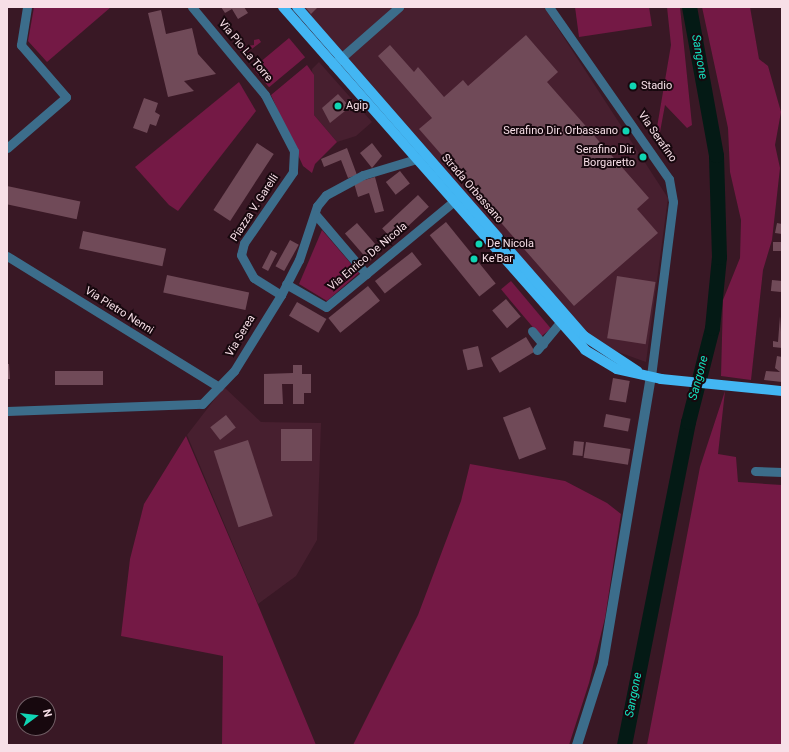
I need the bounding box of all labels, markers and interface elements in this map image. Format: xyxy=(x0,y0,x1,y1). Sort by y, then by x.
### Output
street label: Via Pio La Torre xyxy=(215,17,275,85)
water label: Sangone xyxy=(688,33,710,81)
place label: Stadio xyxy=(641,79,672,93)
marker: Stadio xyxy=(628,81,638,91)
place label: Agip xyxy=(346,99,368,113)
marker: Agip xyxy=(333,101,343,111)
street label: Via Serafino xyxy=(635,109,679,165)
place label: Serafino Dir. Orbassano xyxy=(503,124,618,138)
marker: Serafino Dir. Orbassano xyxy=(621,126,631,136)
place label: Serafino Dir. Borgaretto xyxy=(576,144,635,170)
street label: Strada Orbassano xyxy=(438,152,506,226)
marker: Serafino Dir. Borgaretto xyxy=(638,152,648,162)
street label: Piazza V. Garelli xyxy=(228,172,282,244)
street label: Via Enrico De Nicola xyxy=(326,220,410,294)
place label: De Nicola xyxy=(487,237,534,251)
marker: De Nicola xyxy=(474,239,484,249)
place label: Ke'Bar xyxy=(482,252,513,266)
marker: Ke'Bar xyxy=(469,254,479,264)
street label: Via Pietro Nenni xyxy=(82,285,156,337)
street label: Via Serea xyxy=(223,313,259,359)
water label: Sangone xyxy=(686,354,712,402)
water label: Sangone xyxy=(623,671,645,719)
north arrow xyxy=(16,696,56,736)
text: N xyxy=(40,708,54,718)

